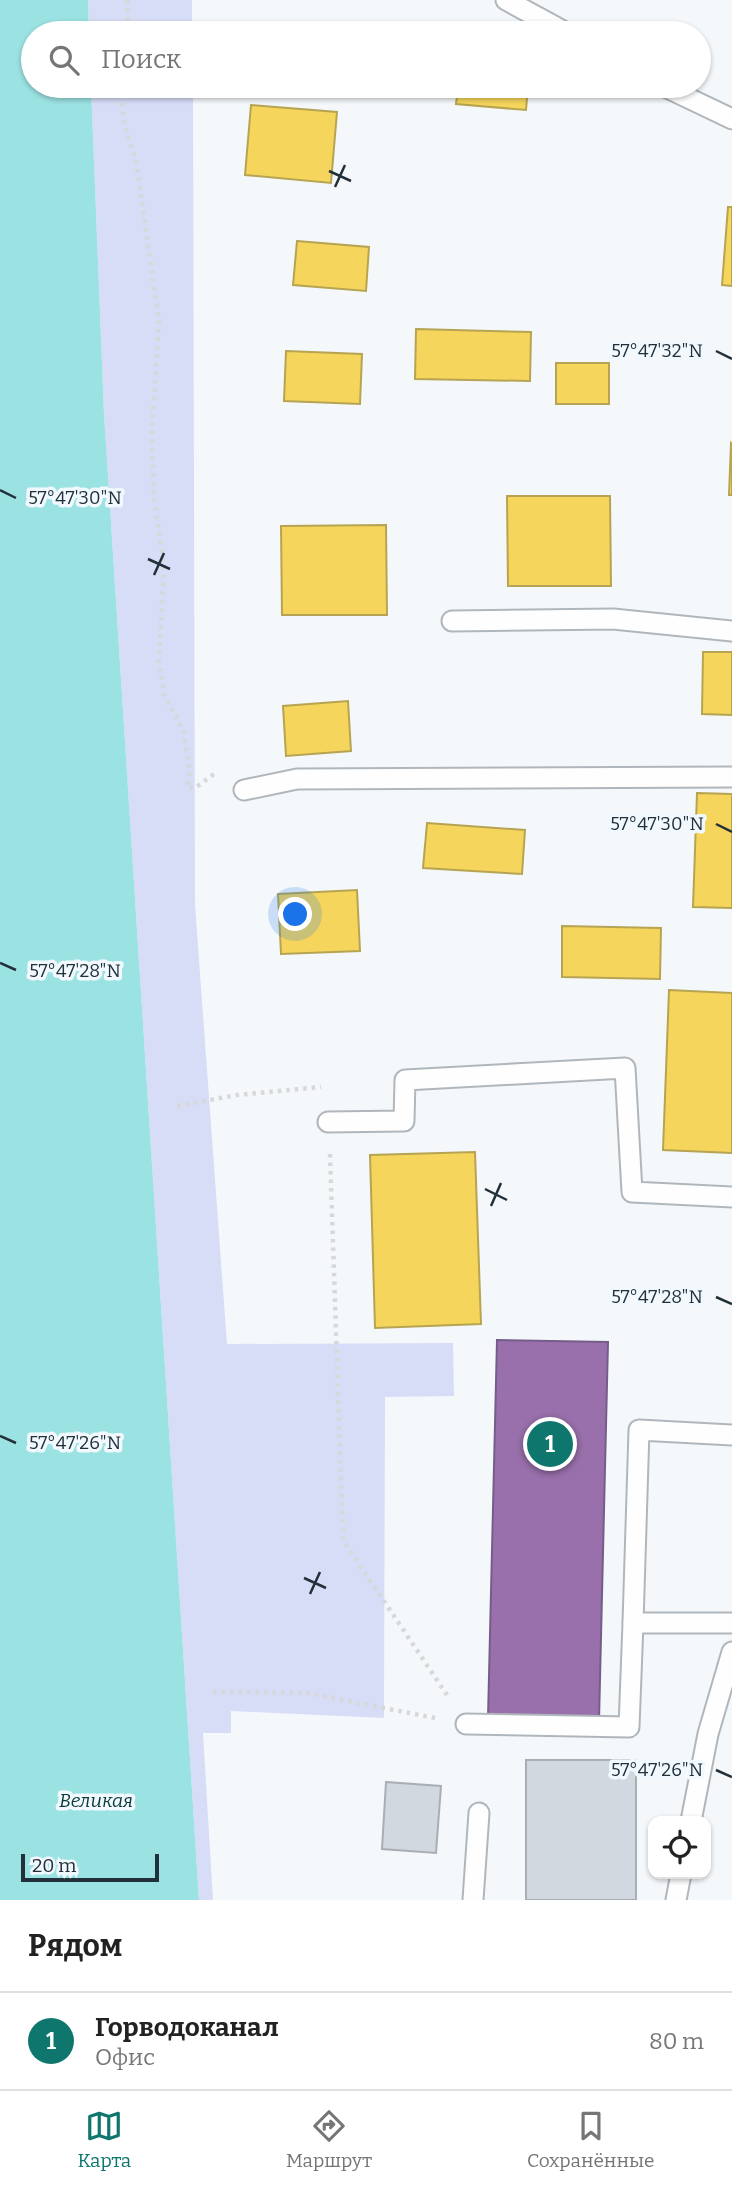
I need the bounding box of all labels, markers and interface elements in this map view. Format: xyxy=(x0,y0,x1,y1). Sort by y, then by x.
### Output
search box xyxy=(21,21,711,98)
icon: search xyxy=(45,41,83,79)
text: Поиск xyxy=(101,44,181,75)
text: 57°47'32"N xyxy=(611,340,703,362)
text: 57°47'30"N xyxy=(28,487,122,509)
text: 57°47'30"N xyxy=(610,813,704,835)
your location xyxy=(278,897,312,931)
text: 57°47'28"N xyxy=(29,960,121,982)
text: 57°47'28"N xyxy=(611,1286,703,1308)
pin: 1 xyxy=(527,1418,573,1470)
text: 57°47'26"N xyxy=(29,1432,121,1454)
text: 57°47'26"N xyxy=(611,1759,703,1781)
water label: Великая xyxy=(59,1789,133,1812)
map controls xyxy=(648,1816,711,1879)
button: locate xyxy=(648,1816,711,1879)
scale bar xyxy=(21,1851,159,1883)
text: 20 m xyxy=(32,1854,76,1877)
text: Рядом xyxy=(28,1928,122,1964)
text: Горводоканал xyxy=(95,2012,279,2043)
text: 1 xyxy=(46,2027,56,2055)
text: 80 m xyxy=(649,2027,704,2055)
text: Офис xyxy=(95,2043,155,2071)
tab: Карта xyxy=(77,2107,131,2172)
tab: Маршрут xyxy=(286,2107,372,2172)
tab: Сохранённые xyxy=(527,2107,655,2172)

